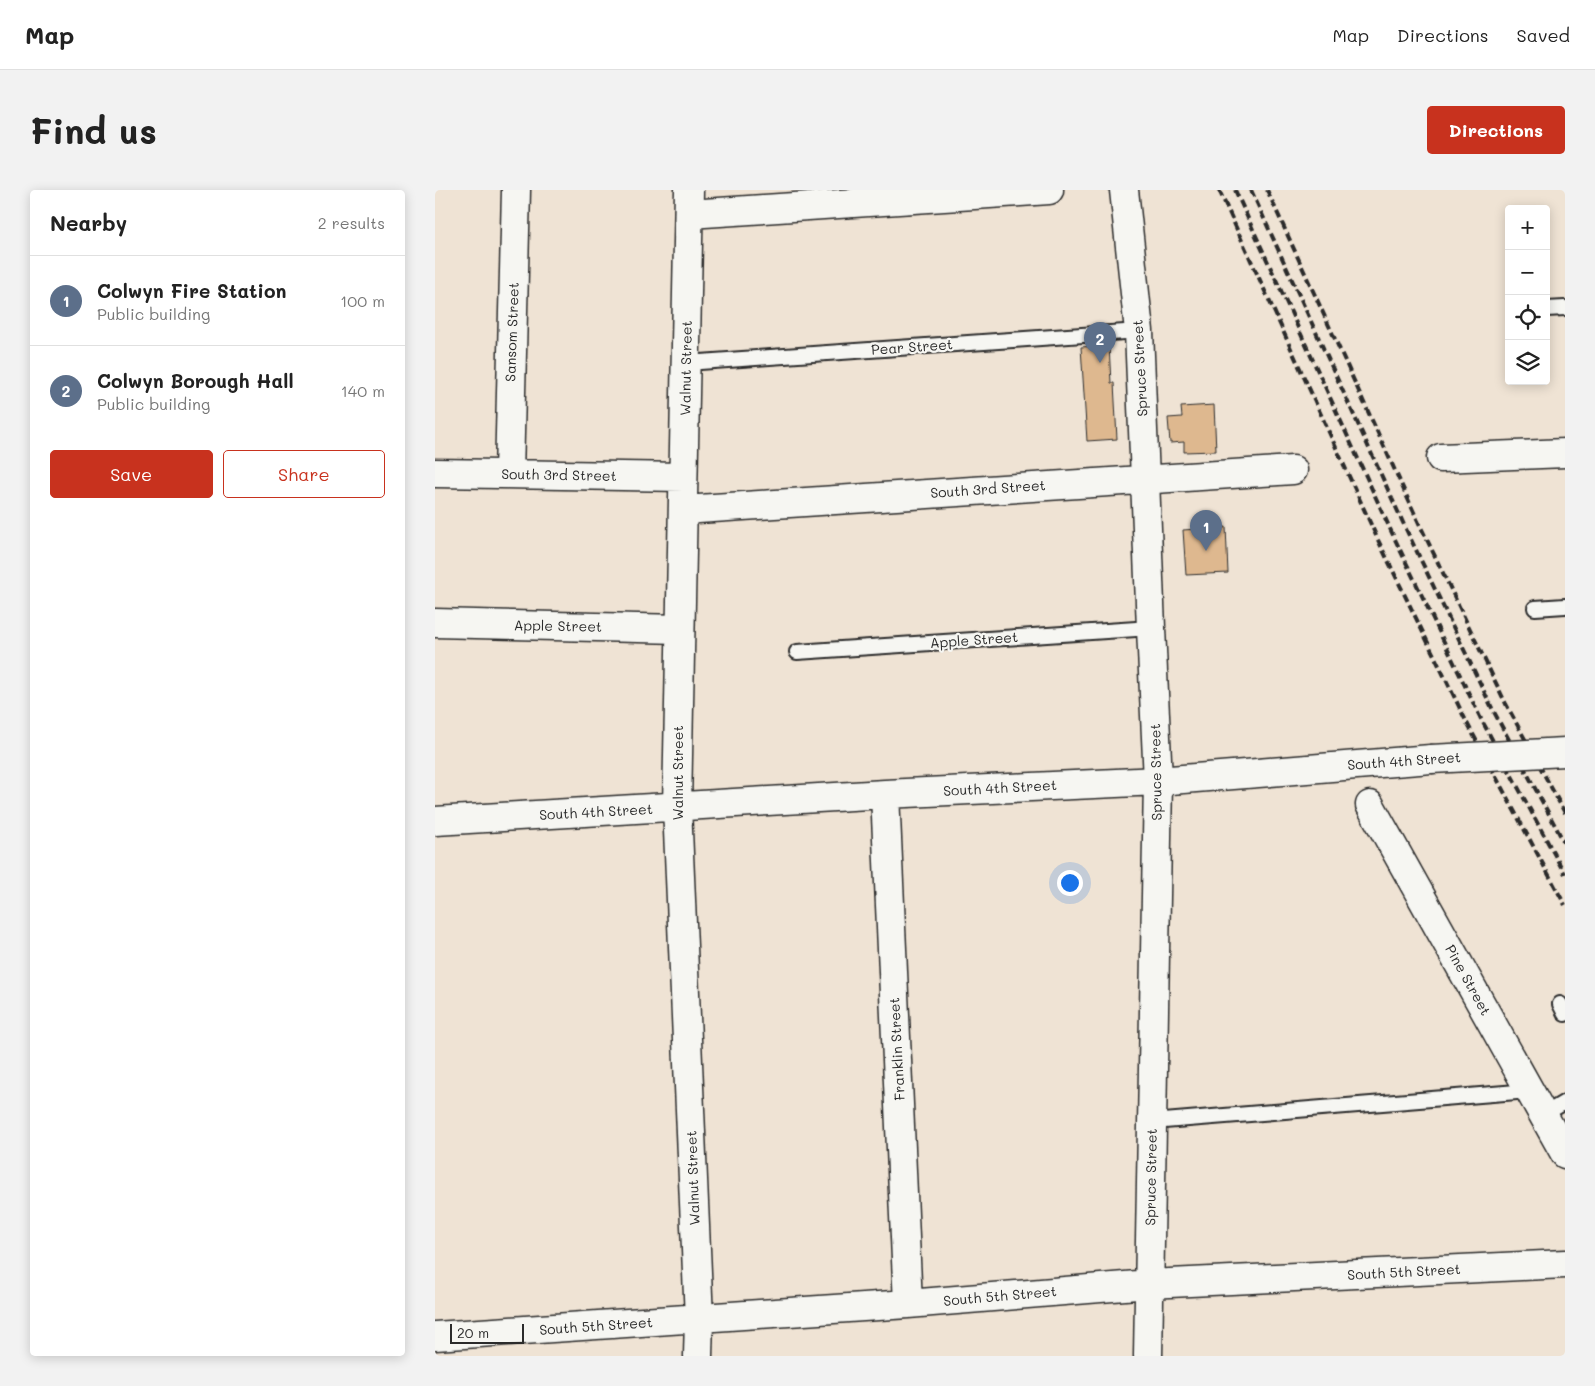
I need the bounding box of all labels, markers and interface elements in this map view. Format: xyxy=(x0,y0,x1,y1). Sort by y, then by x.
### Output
text: Map xyxy=(25,19,74,50)
text: Map xyxy=(1332,23,1369,47)
text: Directions xyxy=(1397,23,1489,47)
text: Saved xyxy=(1517,23,1570,47)
button: Directions xyxy=(1427,106,1565,154)
text: Find us xyxy=(30,107,157,153)
map controls xyxy=(1505,205,1550,385)
button: + xyxy=(1505,205,1550,250)
text: Nearby xyxy=(50,209,127,236)
text: 2 results xyxy=(318,212,385,233)
button: − xyxy=(1505,250,1550,295)
text: Colwyn Fire Station xyxy=(97,278,286,303)
street label: Sansom Street xyxy=(500,282,523,382)
text: 1 xyxy=(62,290,70,311)
text: 100 m xyxy=(340,290,385,311)
button: locate xyxy=(1505,295,1550,340)
text: Public building xyxy=(97,303,210,324)
street label: Spruce Street xyxy=(1127,319,1152,417)
street label: Walnut Street xyxy=(675,320,696,416)
pin: 2 xyxy=(1084,322,1116,363)
street label: Pear Street xyxy=(870,334,954,359)
button: layers xyxy=(1505,340,1550,385)
text: Colwyn Borough Hall xyxy=(97,368,294,393)
text: 2 xyxy=(62,380,70,401)
text: 140 m xyxy=(341,380,385,401)
text: Public building xyxy=(97,393,210,414)
button: Save xyxy=(50,450,213,498)
button: Share xyxy=(223,450,385,498)
street label: South 3rd Street xyxy=(501,464,617,485)
street label: South 3rd Street xyxy=(930,475,1046,502)
pin: 1 xyxy=(1190,510,1222,551)
street label: Apple Street xyxy=(514,615,602,636)
street label: Apple Street xyxy=(929,627,1019,652)
street label: Spruce Street xyxy=(1145,723,1166,821)
street label: Walnut Street xyxy=(668,725,687,821)
street label: South 4th Street xyxy=(1347,747,1461,774)
street label: South 4th Street xyxy=(943,775,1057,800)
street label: South 4th Street xyxy=(539,799,653,824)
your location xyxy=(1057,870,1083,896)
street label: Pine Street xyxy=(1441,941,1496,1019)
street label: Franklin Street xyxy=(884,997,909,1101)
street label: Spruce Street xyxy=(1140,1128,1161,1226)
street label: Walnut Street xyxy=(681,1130,704,1226)
street label: South 5th Street xyxy=(1347,1259,1461,1284)
street label: South 5th Street xyxy=(943,1281,1057,1310)
street label: South 5th Street xyxy=(539,1312,653,1339)
scale bar xyxy=(450,1321,524,1344)
text: 20 m xyxy=(457,1323,489,1342)

